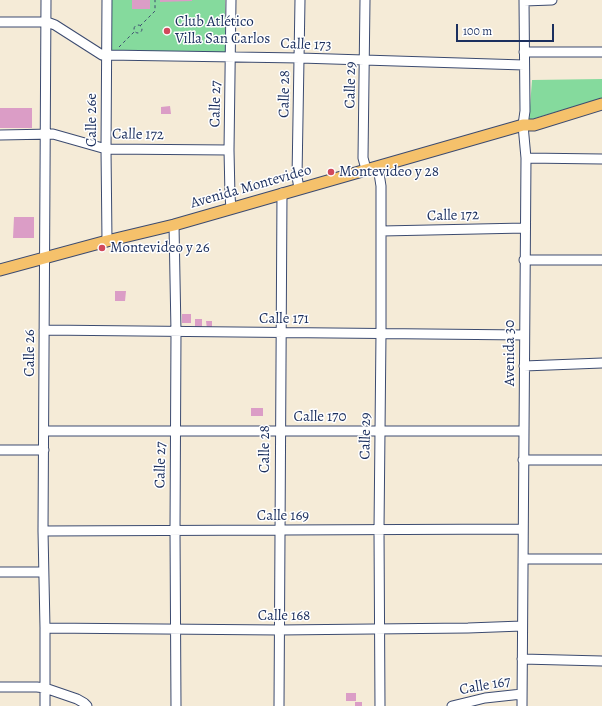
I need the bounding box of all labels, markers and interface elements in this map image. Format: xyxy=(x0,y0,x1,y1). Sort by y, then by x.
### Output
place label: Club Atlético Villa San Carlos xyxy=(175,13,270,48)
scale bar xyxy=(458,16,556,42)
text: 100 m xyxy=(463,23,492,39)
marker: Club Atlético Villa San Carlos xyxy=(162,26,172,36)
street label: Calle 173 xyxy=(280,35,332,55)
street label: Calle 29 xyxy=(342,61,360,109)
street label: Calle 28 xyxy=(276,70,294,118)
street label: Calle 27 xyxy=(207,80,225,128)
street label: Calle 26e xyxy=(83,93,101,147)
street label: Calle 172 xyxy=(112,126,164,144)
street label: Avenida Montevideo xyxy=(188,161,314,213)
place label: Montevideo y 28 xyxy=(339,163,439,181)
marker: Montevideo y 28 xyxy=(326,167,336,177)
street label: Calle 172 xyxy=(427,207,479,225)
place label: Montevideo y 26 xyxy=(110,239,210,257)
marker: Montevideo y 26 xyxy=(97,243,107,253)
street label: Calle 171 xyxy=(259,310,309,328)
street label: Avenida 30 xyxy=(501,320,519,386)
street label: Calle 26 xyxy=(21,329,39,377)
street label: Calle 170 xyxy=(294,408,346,426)
street label: Calle 29 xyxy=(357,412,375,460)
street label: Calle 28 xyxy=(256,425,274,473)
street label: Calle 27 xyxy=(152,441,170,489)
street label: Calle 169 xyxy=(257,507,309,525)
street label: Calle 168 xyxy=(258,607,310,625)
street label: Calle 167 xyxy=(458,673,512,699)

